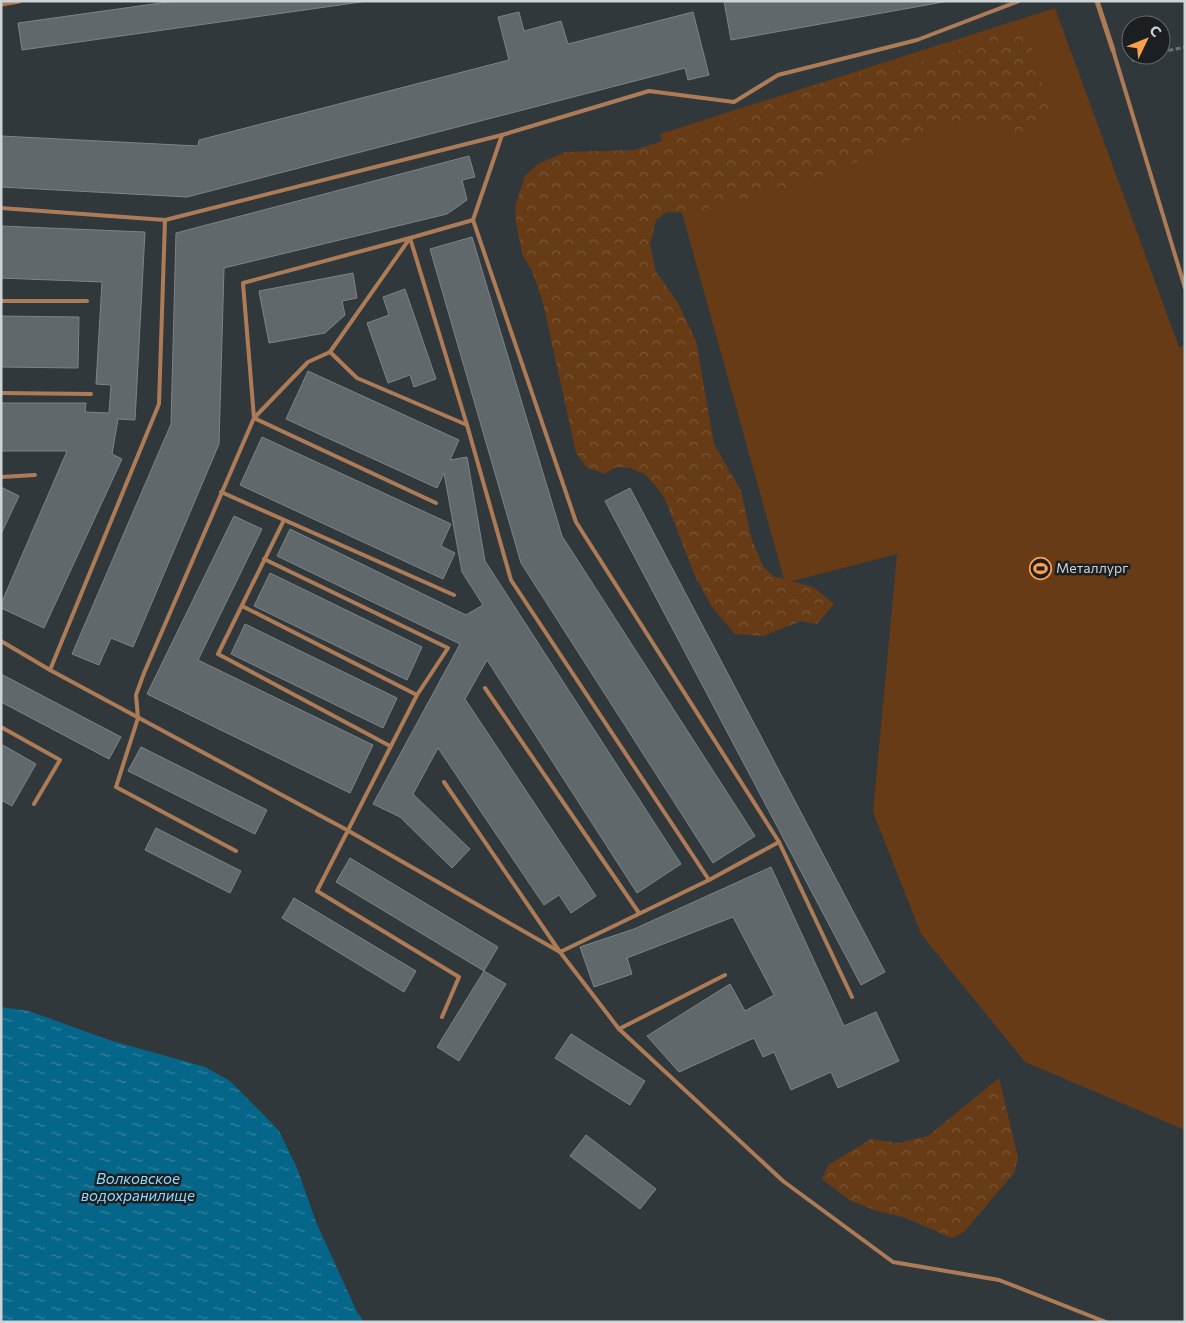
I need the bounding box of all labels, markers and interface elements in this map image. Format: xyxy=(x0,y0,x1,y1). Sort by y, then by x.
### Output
north arrow xyxy=(1121,15,1171,65)
text: С xyxy=(1146,21,1165,40)
sports icon: Металлург xyxy=(1028,556,1052,580)
place label: Металлург xyxy=(1056,559,1128,576)
water label: Волковское водохранилище xyxy=(81,1169,195,1204)

